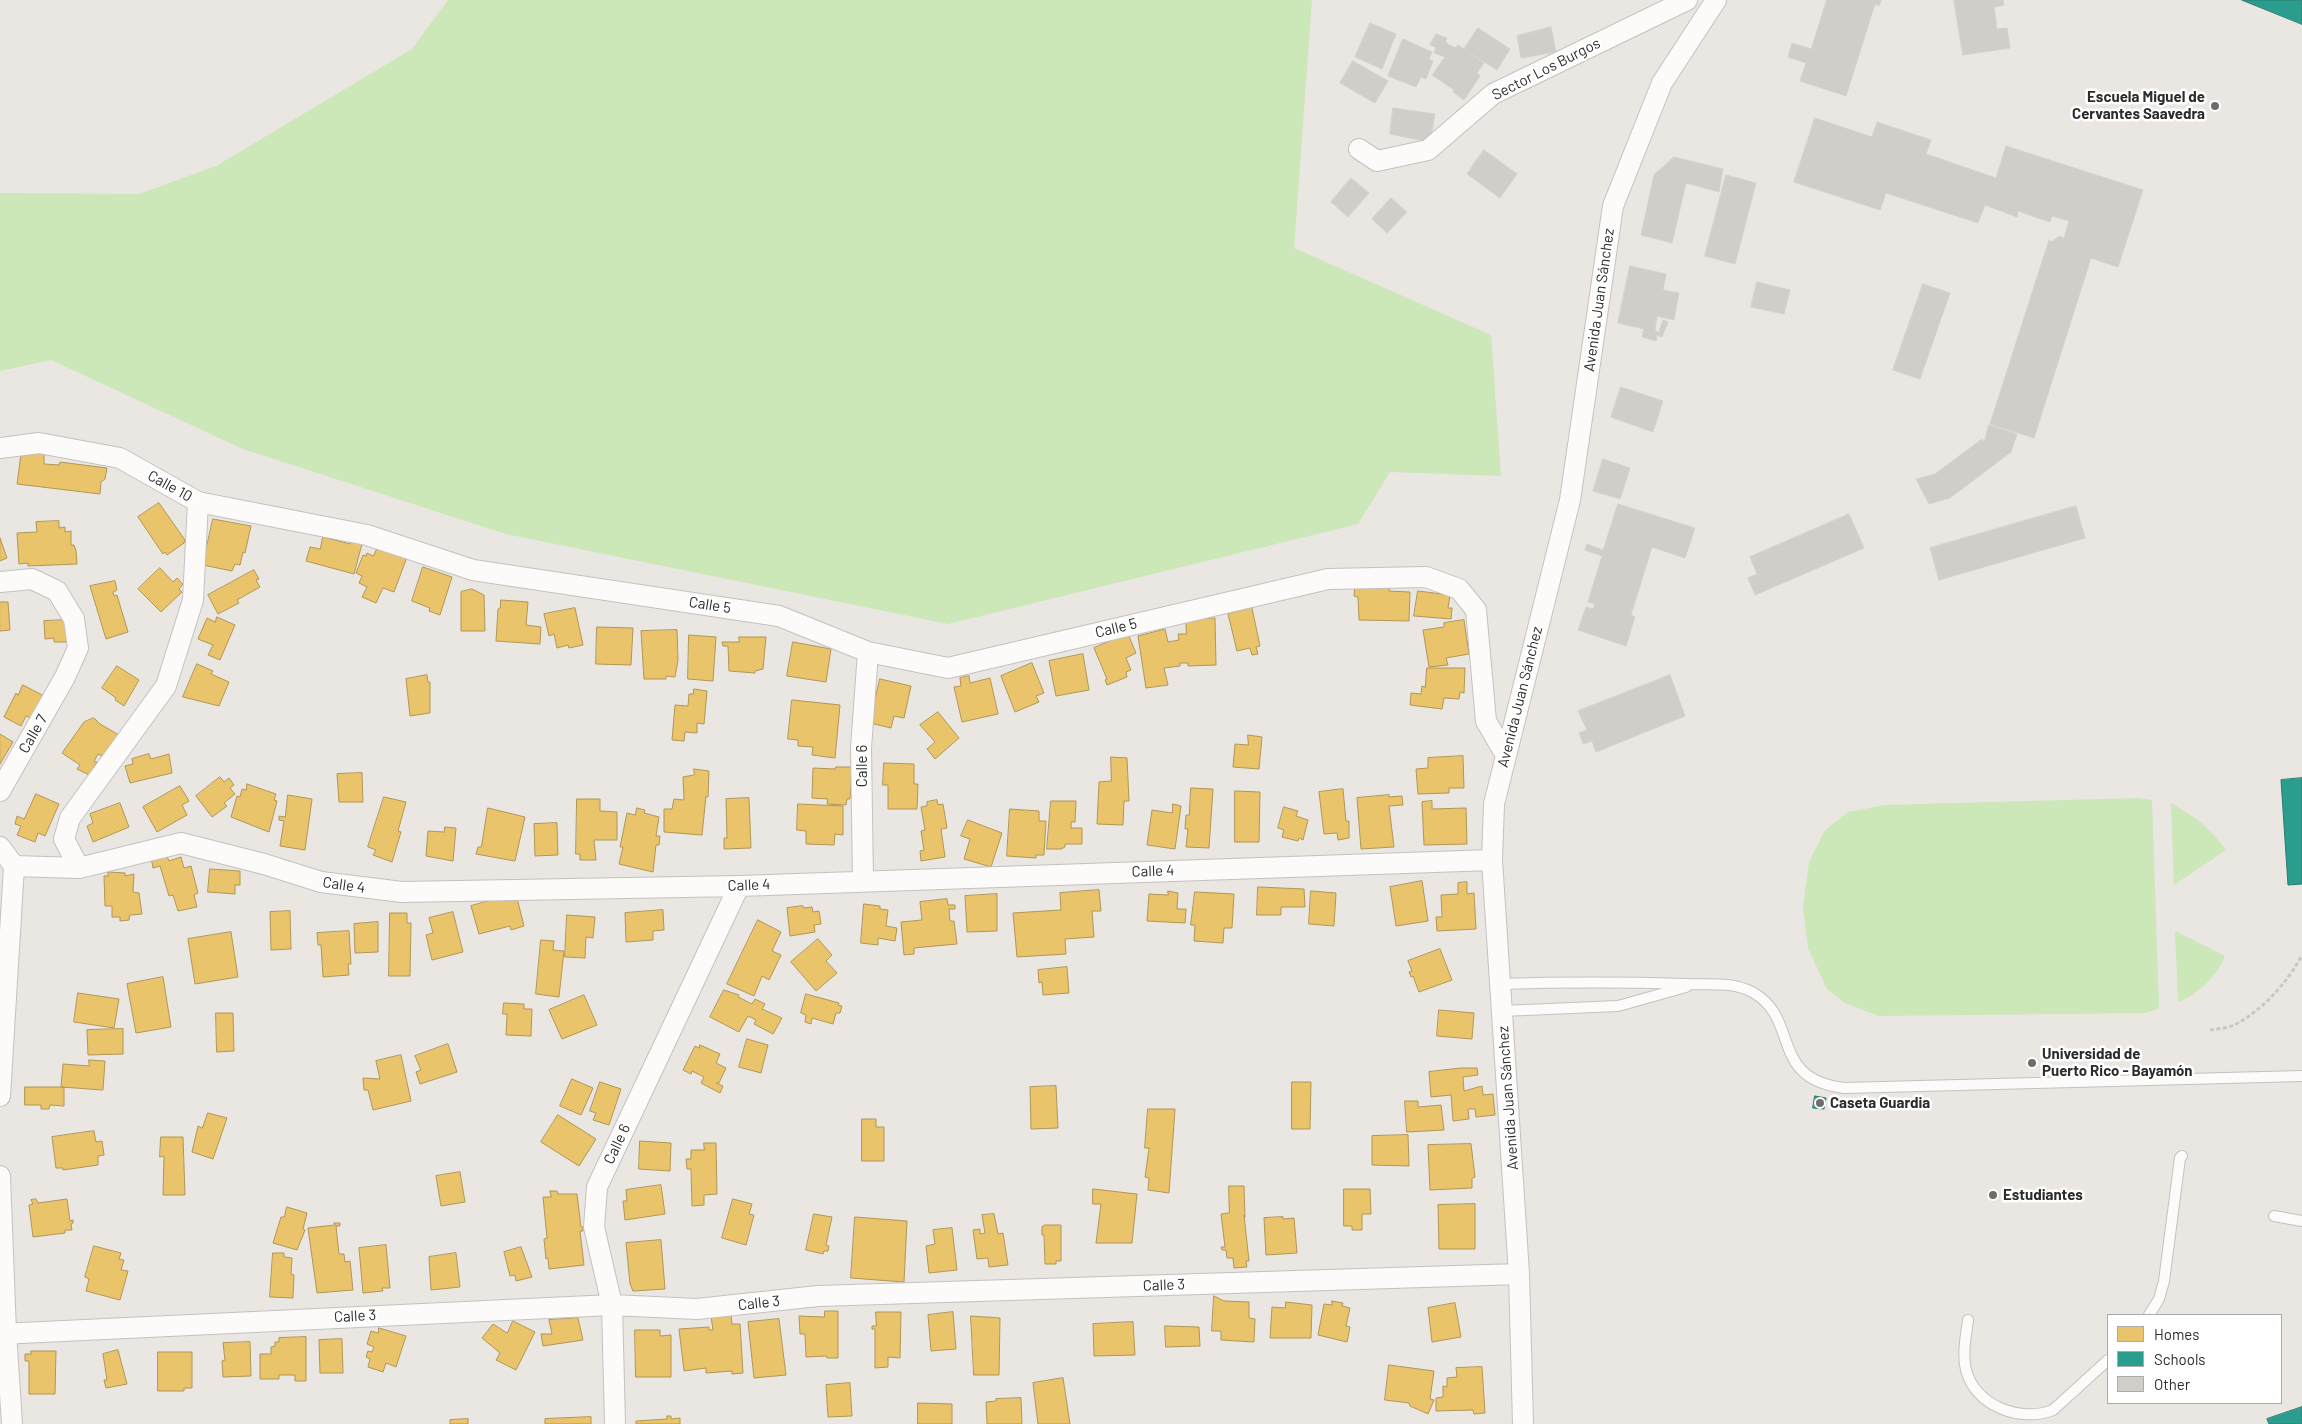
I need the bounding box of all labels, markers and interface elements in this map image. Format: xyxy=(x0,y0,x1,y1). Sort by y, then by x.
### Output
street label: Sector Los Burgos xyxy=(1489,34,1603,104)
place label: Escuela Miguel de Cervantes Saavedra xyxy=(2072,88,2205,123)
marker: Escuela Miguel de Cervantes Saavedra xyxy=(2209,100,2221,112)
street label: Avenida Juan Sánchez xyxy=(1580,227,1618,373)
street label: Calle 10 xyxy=(145,466,195,506)
street label: Calle 5 xyxy=(688,593,732,617)
street label: Calle 5 xyxy=(1093,614,1139,642)
street label: Avenida Juan Sánchez xyxy=(1494,625,1546,769)
street label: Calle 7 xyxy=(15,711,51,757)
street label: Calle 6 xyxy=(853,745,871,787)
street label: Calle 4 xyxy=(1131,861,1175,881)
street label: Calle 4 xyxy=(322,873,366,897)
street label: Calle 4 xyxy=(727,875,771,895)
street label: Avenida Juan Sánchez xyxy=(1494,1025,1522,1171)
place label: Universidad de Puerto Rico - Bayamón xyxy=(2042,1045,2193,1080)
marker: Universidad de Puerto Rico - Bayamón xyxy=(2026,1057,2038,1069)
place label: Caseta Guardia xyxy=(1830,1094,1930,1112)
marker: Caseta Guardia xyxy=(1814,1097,1826,1109)
street label: Calle 6 xyxy=(600,1121,634,1167)
place label: Estudiantes xyxy=(2003,1186,2083,1204)
marker: Estudiantes xyxy=(1987,1189,1999,1201)
street label: Calle 3 xyxy=(1143,1275,1185,1295)
street label: Calle 3 xyxy=(737,1292,781,1314)
street label: Calle 3 xyxy=(333,1306,377,1326)
legend xyxy=(2107,1314,2282,1404)
text: Homes xyxy=(2154,1325,2199,1343)
text: Schools xyxy=(2154,1350,2206,1368)
text: Other xyxy=(2154,1375,2190,1393)

